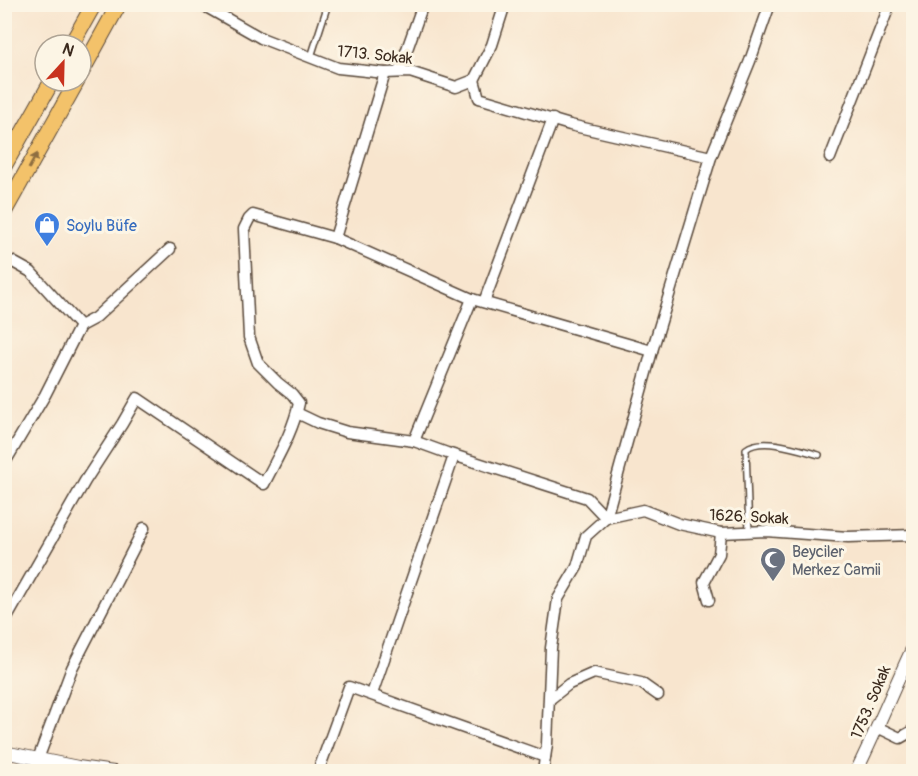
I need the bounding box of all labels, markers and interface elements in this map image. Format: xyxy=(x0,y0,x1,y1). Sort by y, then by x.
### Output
north arrow xyxy=(33,33,93,93)
text: N xyxy=(59,39,77,61)
street label: 1713. Sokak xyxy=(336,41,414,69)
one-way arrow xyxy=(28,152,38,169)
shop icon: Soylu Büfe xyxy=(32,210,62,248)
place label: Soylu Büfe xyxy=(66,216,137,236)
street label: 1626. Sokak xyxy=(709,505,789,529)
place label: Beyciler Merkez Camii xyxy=(792,542,881,580)
mosque icon: Beyciler Merkez Camii xyxy=(758,545,788,583)
street label: 1753. Sokak xyxy=(846,662,895,742)

